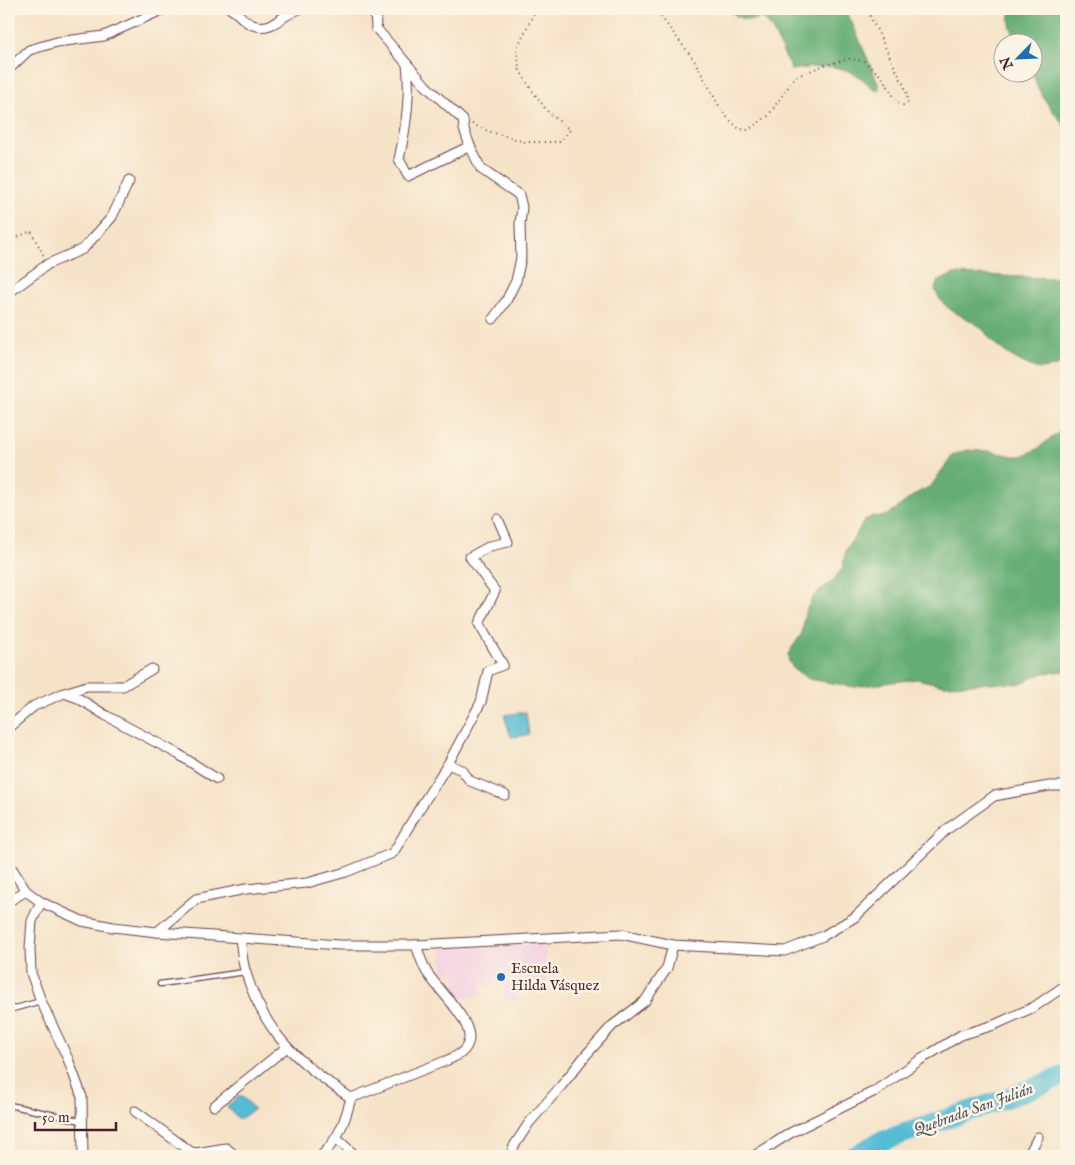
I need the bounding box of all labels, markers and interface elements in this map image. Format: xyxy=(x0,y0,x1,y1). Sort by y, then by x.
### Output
north arrow xyxy=(992,32,1042,82)
text: N xyxy=(996,54,1018,73)
place label: Escuela Hilda Vásquez xyxy=(511,959,599,995)
marker: Escuela Hilda Vásquez xyxy=(495,971,507,983)
water label: Quebrada San Julián xyxy=(911,1079,1036,1141)
scale bar xyxy=(35,1100,116,1132)
text: 50 m xyxy=(42,1108,70,1127)

